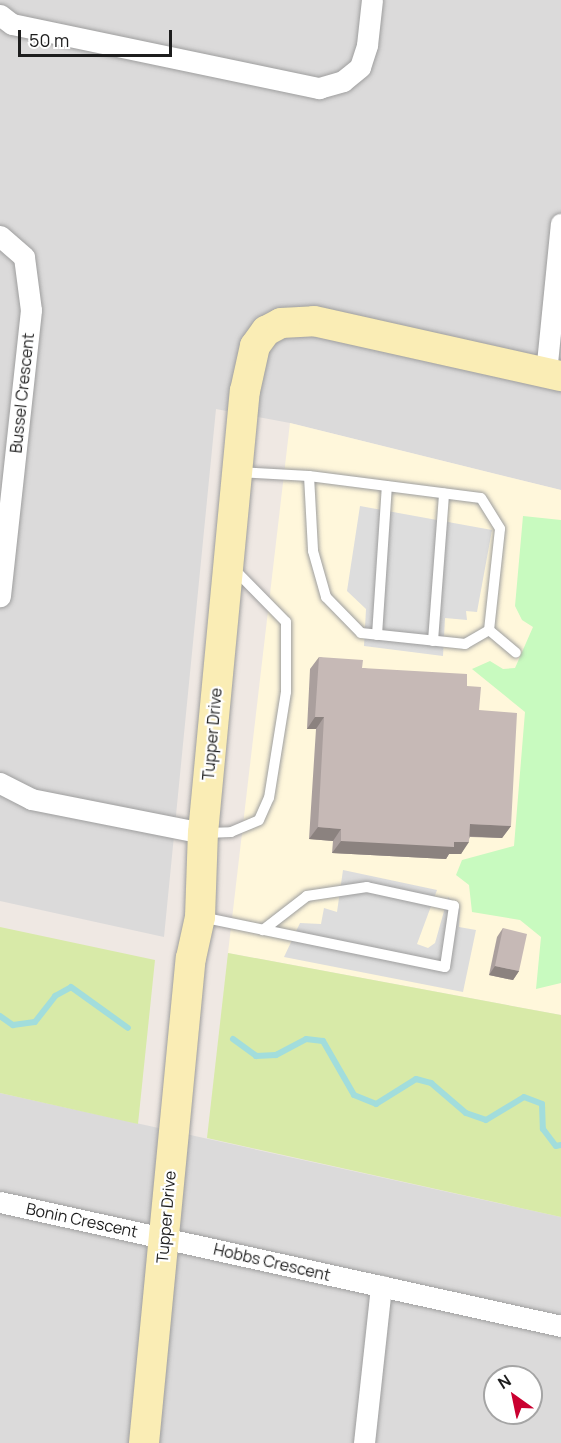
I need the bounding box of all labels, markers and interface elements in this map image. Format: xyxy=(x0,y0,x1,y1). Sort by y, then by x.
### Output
scale bar xyxy=(21,18,176,56)
text: 50 m xyxy=(29,28,69,52)
street label: Bussel Crescent xyxy=(6,332,38,454)
street label: Tupper Drive xyxy=(198,687,226,781)
street label: Tupper Drive xyxy=(152,1170,180,1264)
street label: Bonin Crescent xyxy=(24,1199,140,1241)
street label: Hobbs Crescent xyxy=(212,1239,332,1285)
north arrow xyxy=(483,1365,543,1425)
text: N xyxy=(493,1369,515,1394)

